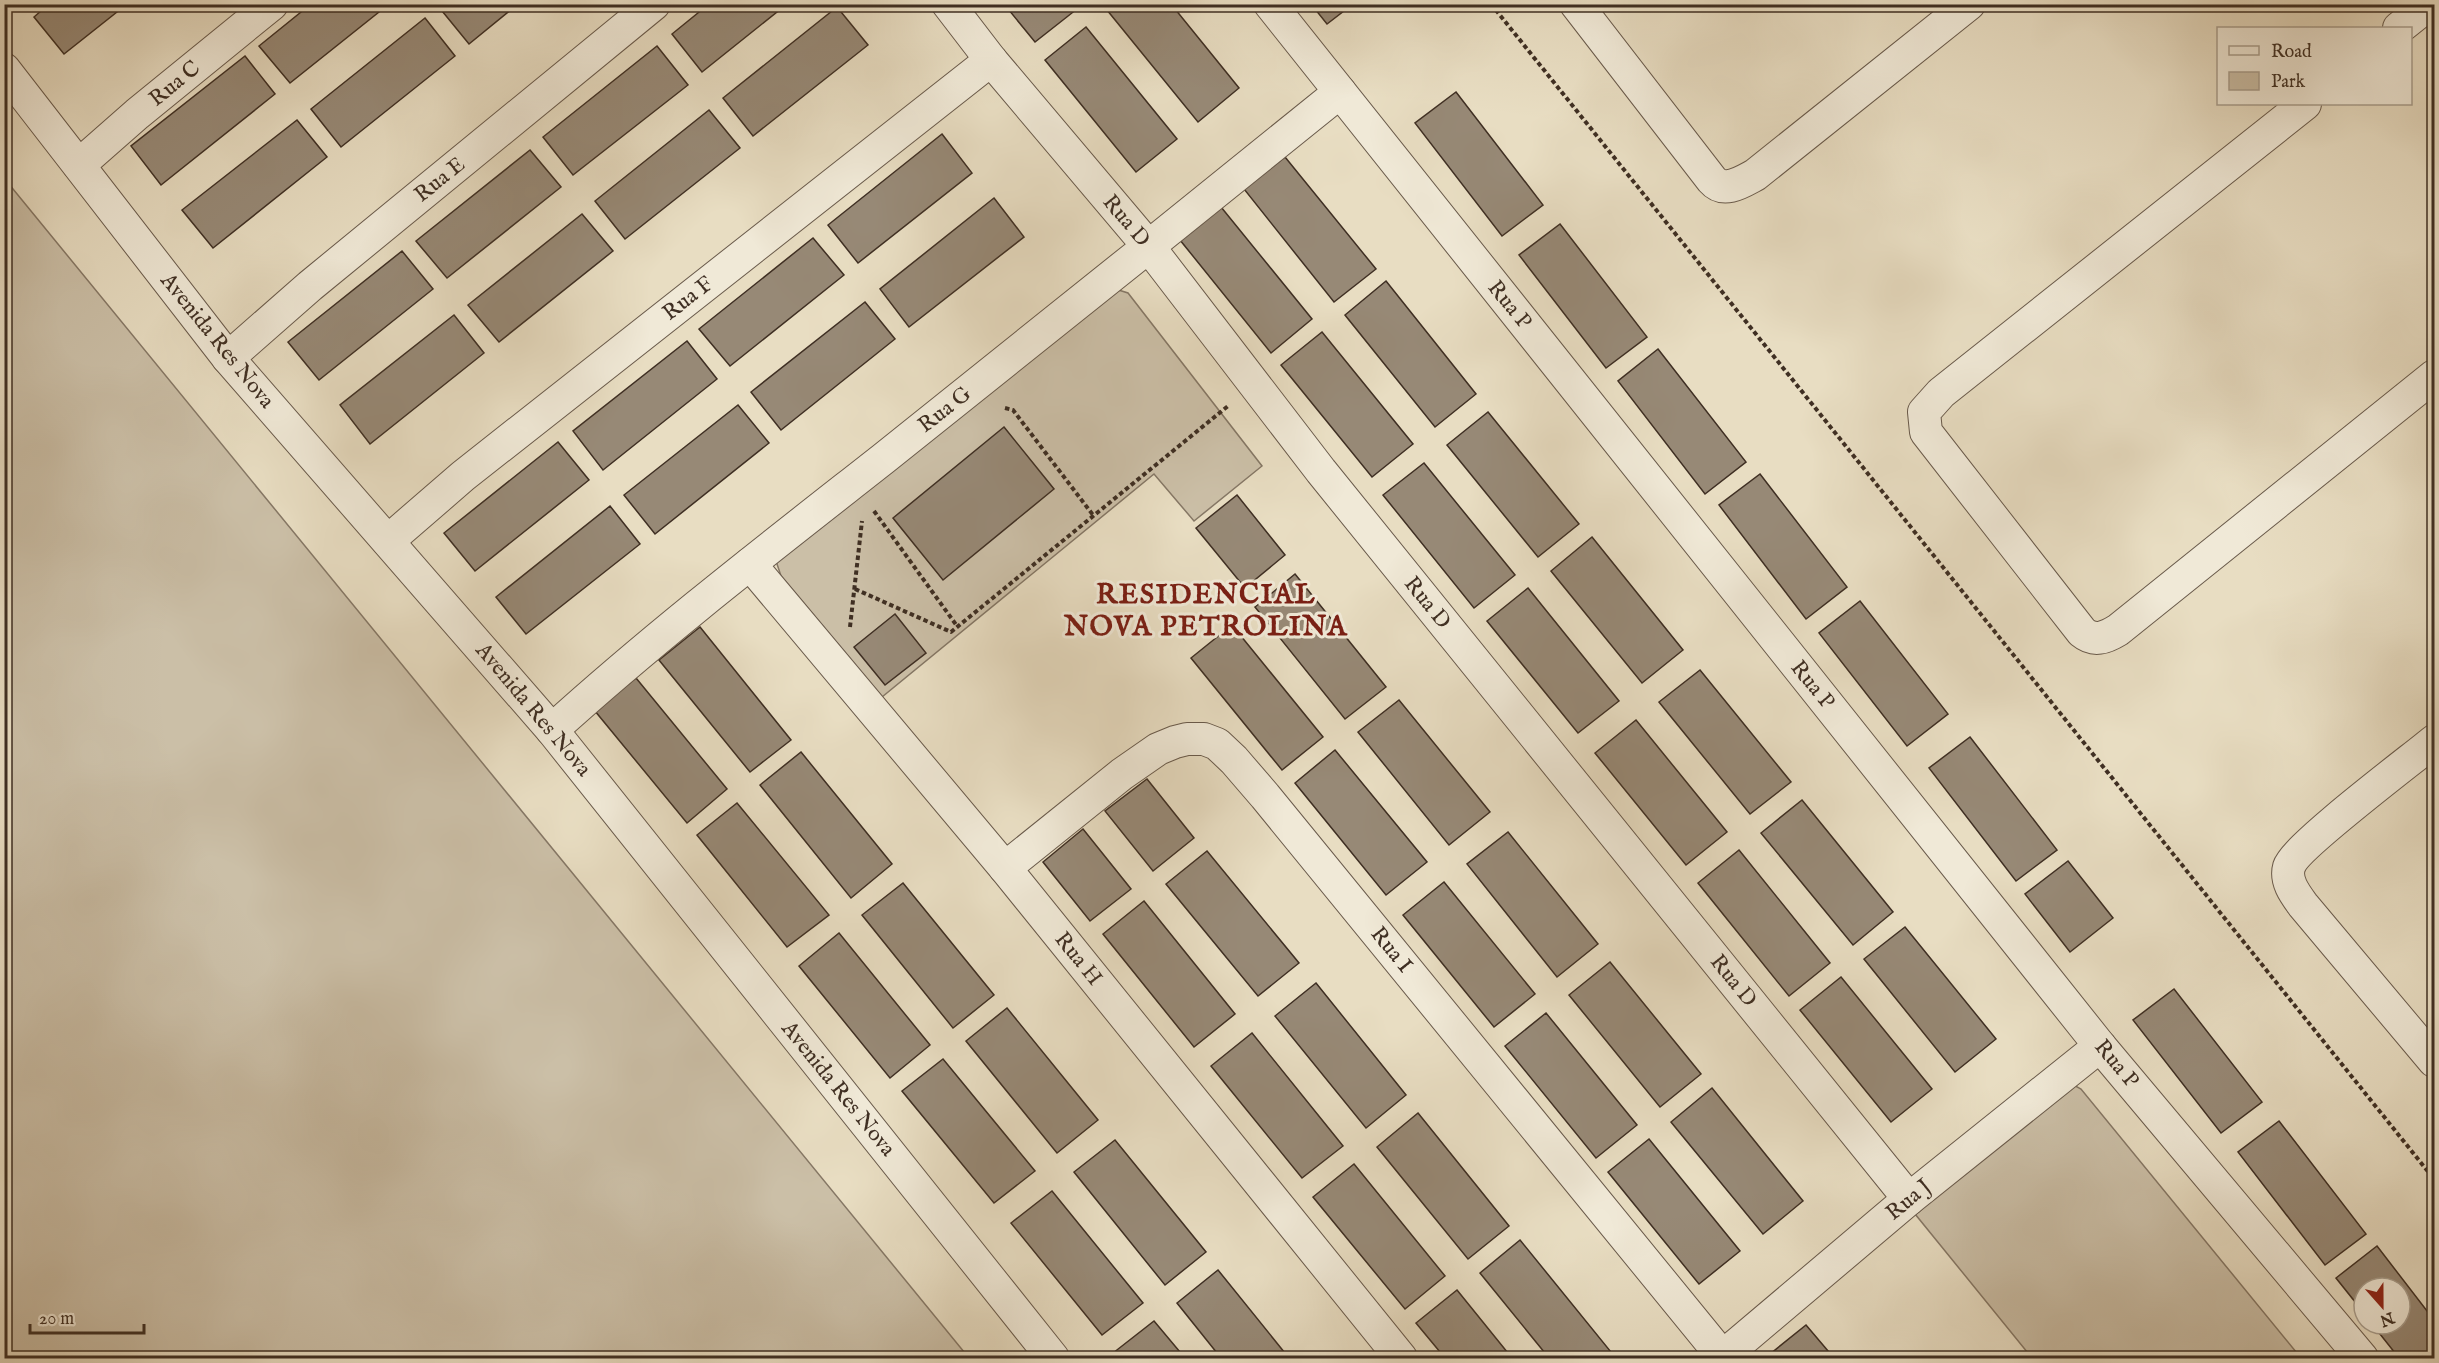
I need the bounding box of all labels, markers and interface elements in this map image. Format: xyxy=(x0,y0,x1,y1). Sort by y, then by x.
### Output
legend xyxy=(2217,27,2412,105)
text: Road xyxy=(2271,41,2312,64)
street label: Rua C xyxy=(144,55,206,113)
text: Park xyxy=(2271,71,2306,94)
street label: Rua E xyxy=(409,151,471,209)
street label: Rua D xyxy=(1096,189,1156,253)
street label: Avenida Res Nova xyxy=(153,267,280,415)
street label: Rua F xyxy=(657,271,719,327)
street label: Rua P xyxy=(1481,275,1537,335)
street label: Rua G xyxy=(913,380,978,439)
street label: Rua D xyxy=(1397,571,1457,635)
district label: RESIDENCIAL NOVA PETROLINA xyxy=(1063,578,1348,645)
street label: Avenida Res Nova xyxy=(468,637,597,783)
street label: Rua P xyxy=(1784,655,1840,715)
street label: Rua I xyxy=(1364,921,1418,979)
street label: Rua H xyxy=(1048,926,1108,992)
street label: Rua D xyxy=(1703,949,1763,1013)
street label: Avenida Res Nova xyxy=(774,1015,901,1163)
street label: Rua P xyxy=(2088,1034,2145,1094)
street label: Rua J xyxy=(1880,1173,1938,1227)
north arrow xyxy=(2352,1276,2412,1336)
scale bar xyxy=(30,1297,144,1335)
text: N xyxy=(2376,1306,2398,1330)
text: 20 m xyxy=(39,1308,74,1331)

